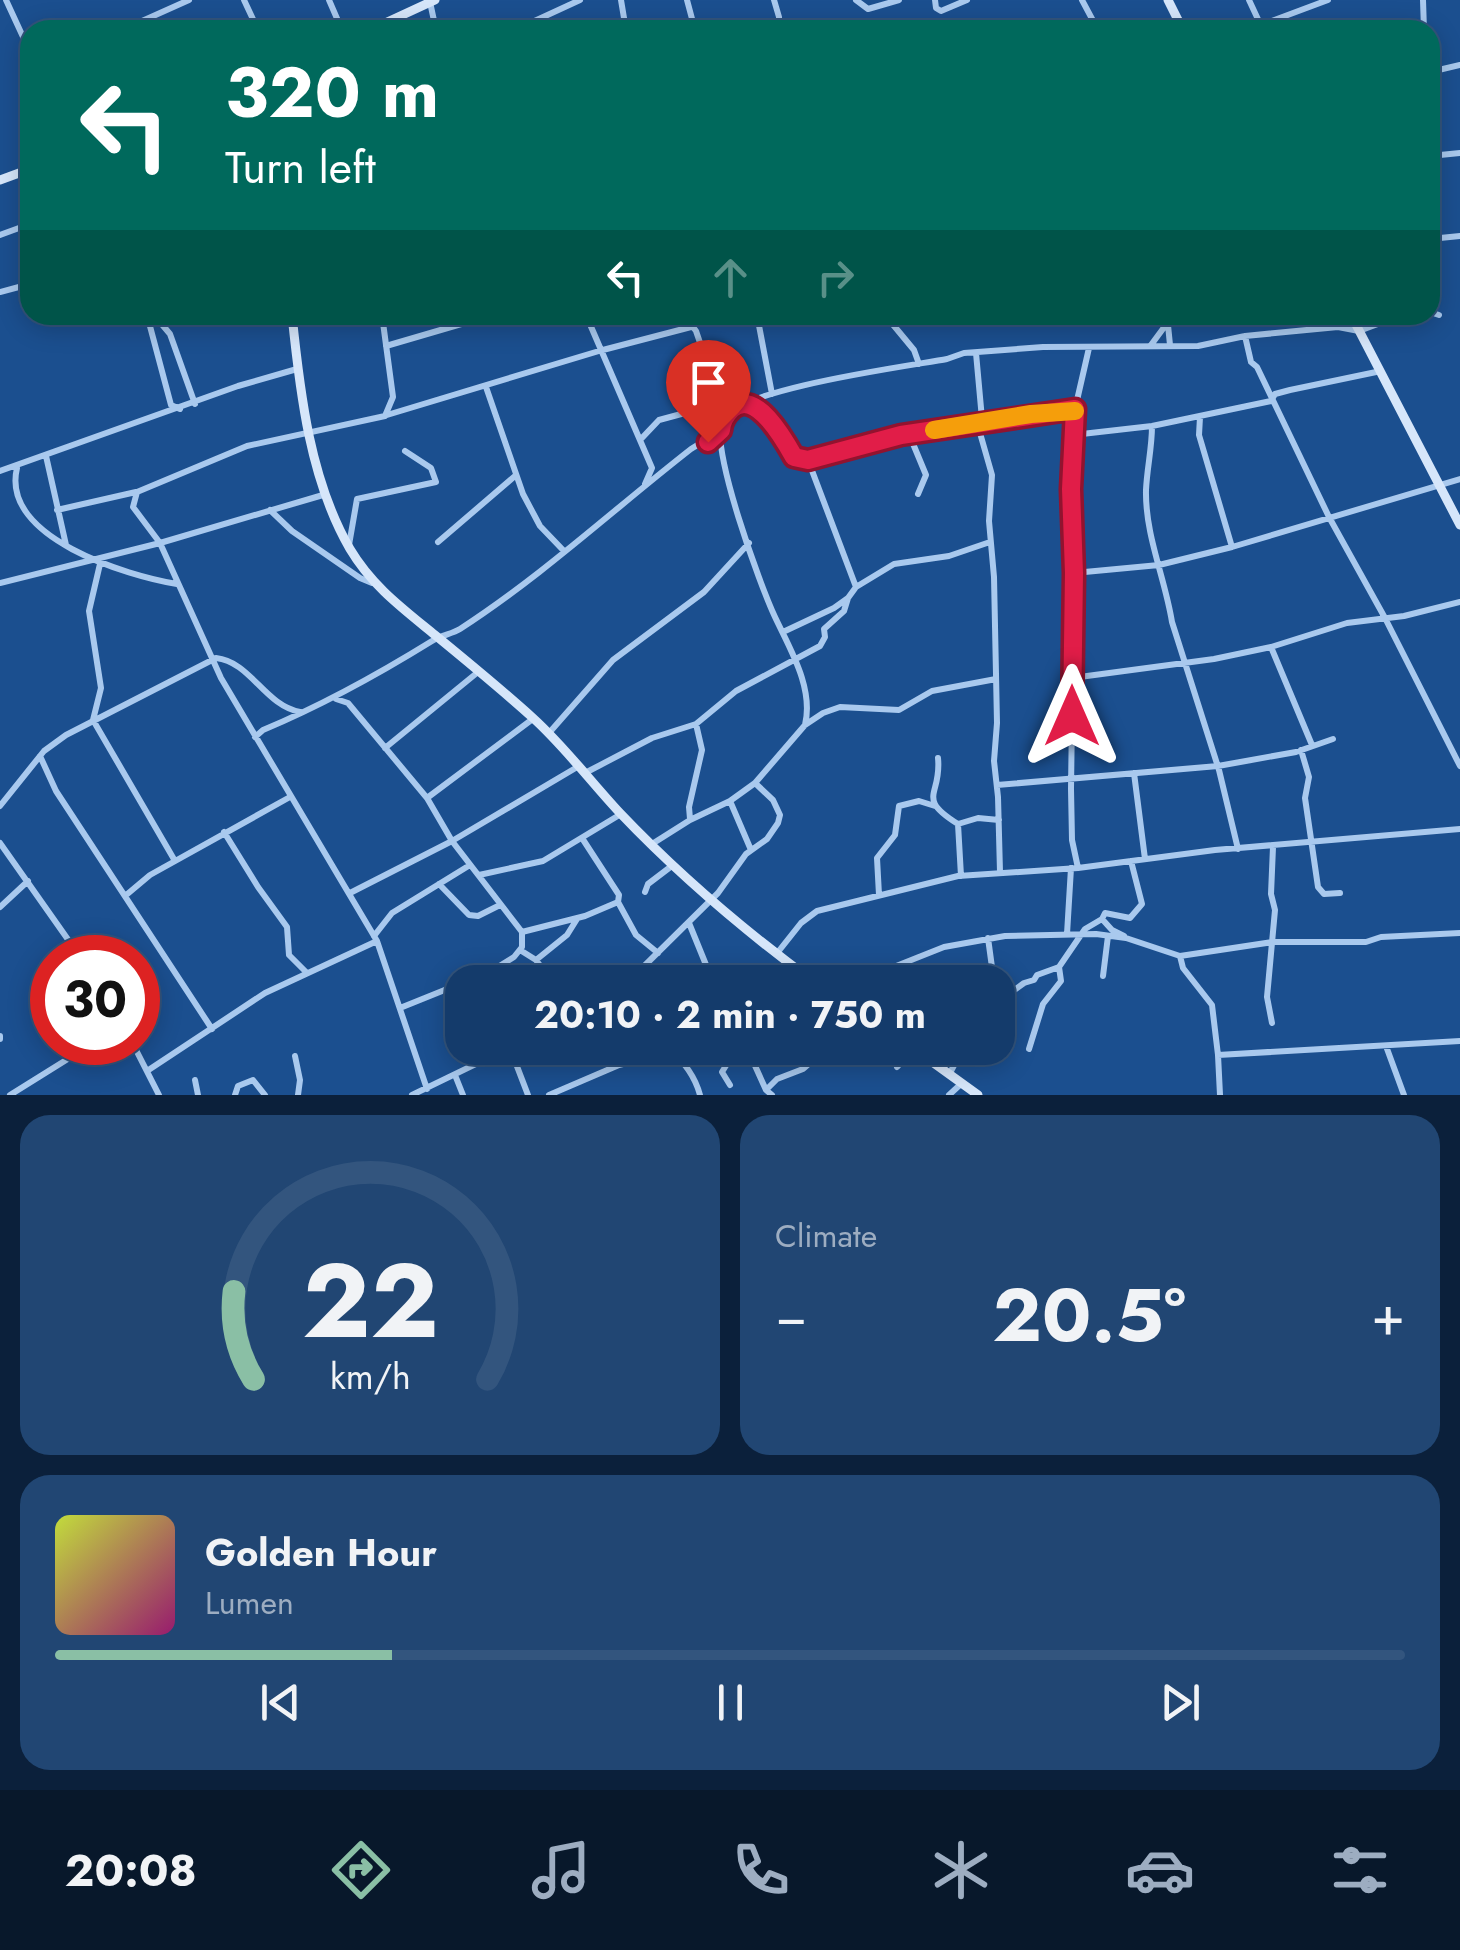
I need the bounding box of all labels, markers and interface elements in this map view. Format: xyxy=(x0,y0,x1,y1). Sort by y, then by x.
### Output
text: 320 m xyxy=(225,42,439,143)
icon: left xyxy=(60,60,190,190)
text: Turn left xyxy=(225,135,376,200)
icon: left xyxy=(598,250,653,305)
icon: ahead xyxy=(703,250,758,305)
icon: right xyxy=(808,250,863,305)
pin xyxy=(666,340,751,443)
icon: arrive xyxy=(681,355,736,410)
position arrow xyxy=(1020,664,1124,768)
speed limit sign: 30 xyxy=(30,935,160,1065)
text: 20:10 · 2 min · 750 m xyxy=(534,987,926,1042)
text: Climate xyxy=(775,1213,877,1259)
text: 22 xyxy=(302,1226,438,1376)
text: 20.5° xyxy=(992,1261,1186,1369)
text: − xyxy=(775,1276,807,1356)
text: + xyxy=(1371,1276,1405,1356)
text: km/h xyxy=(330,1351,410,1402)
text: Golden Hour xyxy=(205,1525,437,1580)
text: Lumen xyxy=(205,1580,294,1626)
icon: previous xyxy=(253,1675,308,1730)
icon: pause xyxy=(703,1675,758,1730)
icon: next xyxy=(1153,1675,1208,1730)
icon: directions xyxy=(326,1835,396,1905)
icon: music xyxy=(526,1835,596,1905)
icon: phone xyxy=(726,1835,796,1905)
icon: climate xyxy=(926,1835,996,1905)
icon: car xyxy=(1125,1835,1195,1905)
icon: filters xyxy=(1325,1835,1395,1905)
text: 20:08 xyxy=(65,1838,197,1903)

